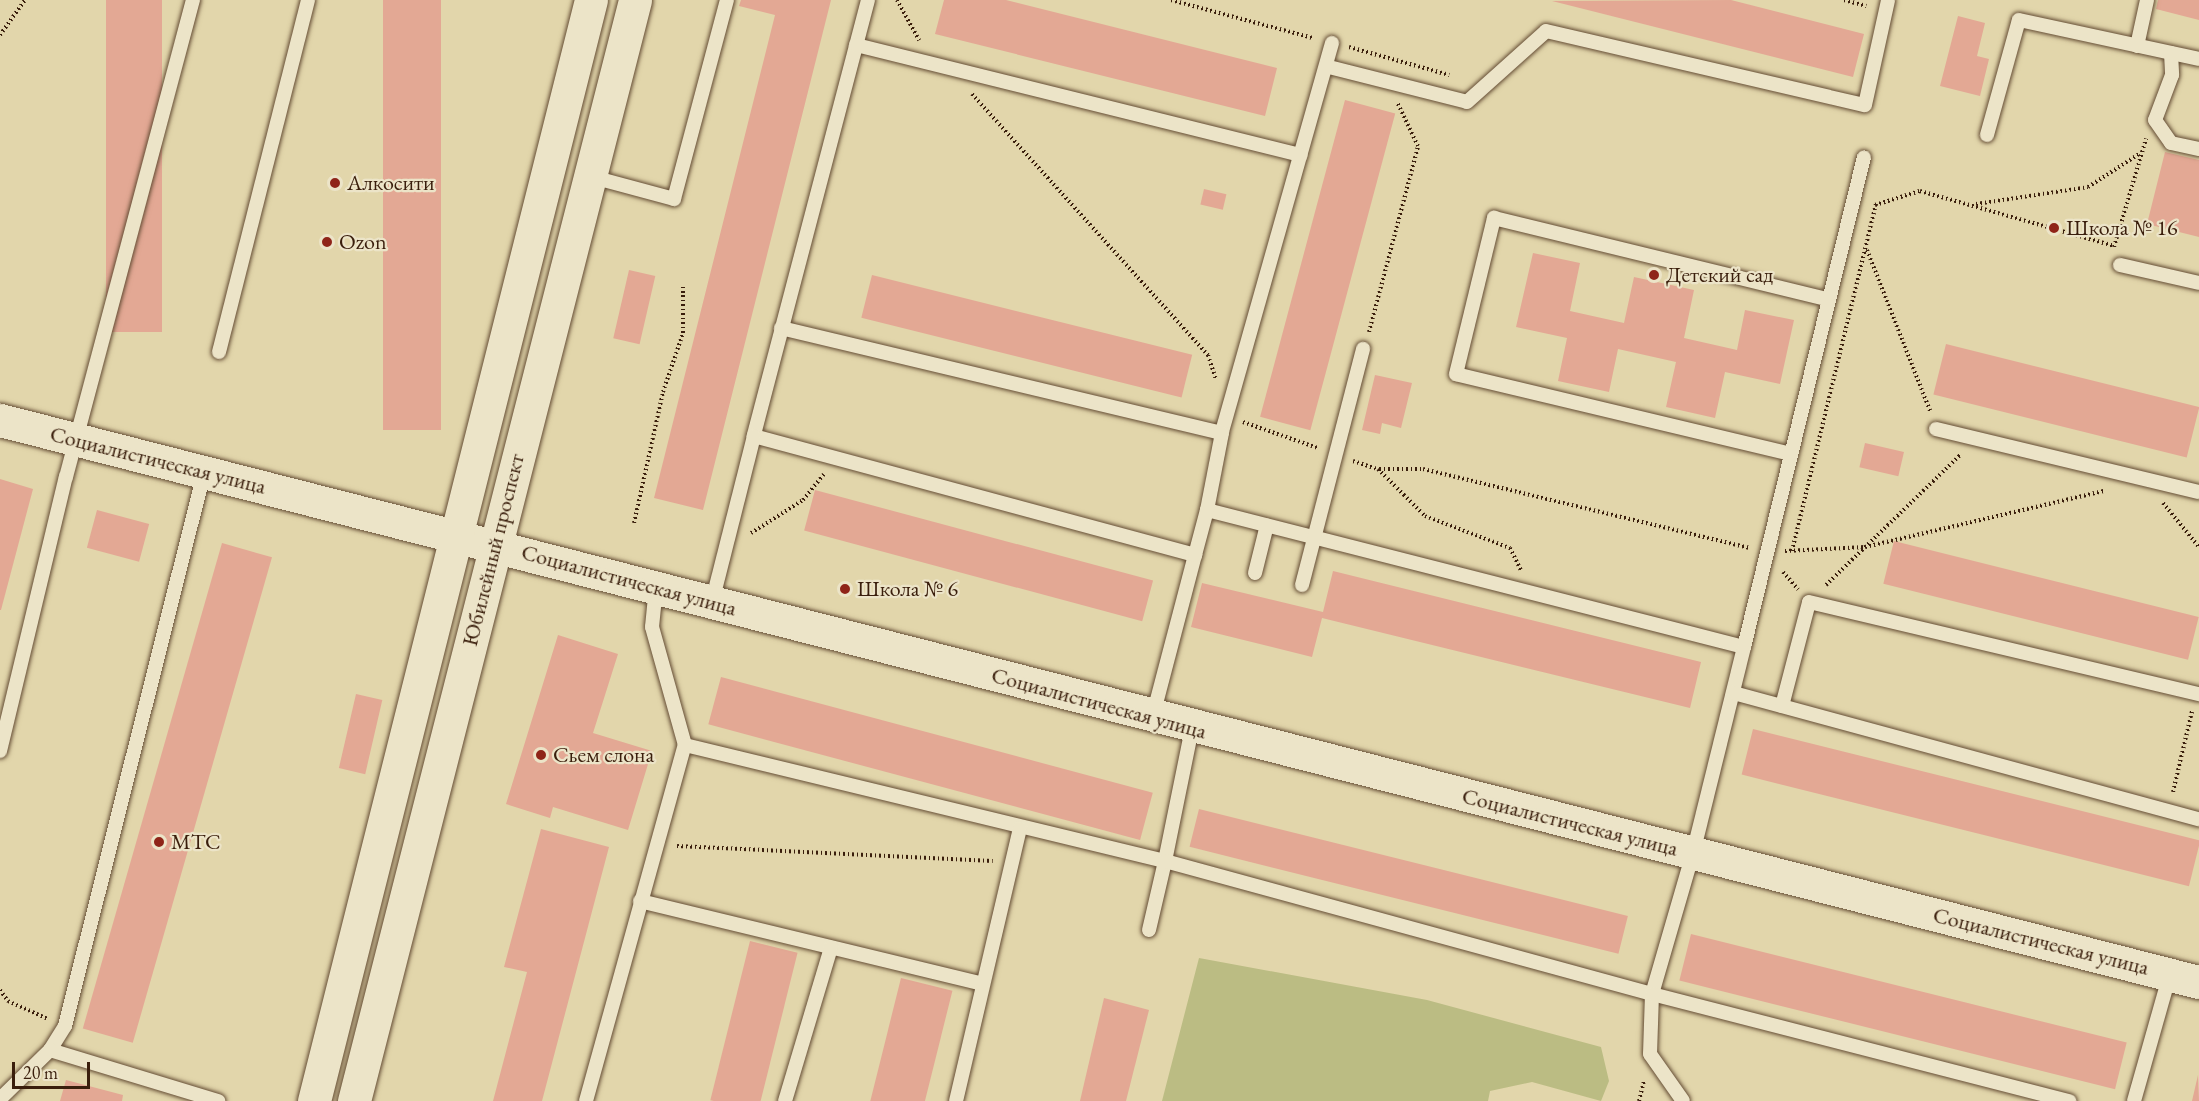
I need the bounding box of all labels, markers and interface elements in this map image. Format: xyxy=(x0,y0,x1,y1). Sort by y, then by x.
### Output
place label: Алкосити xyxy=(347,170,435,196)
marker: Алкосити xyxy=(328,176,342,190)
place label: Школа № 16 xyxy=(2066,215,2178,241)
marker: Школа № 16 xyxy=(2047,221,2061,235)
place label: Ozon xyxy=(339,229,387,255)
marker: Ozon xyxy=(320,235,334,249)
place label: Детский сад xyxy=(1666,262,1773,288)
marker: Детский сад xyxy=(1647,268,1661,282)
street label: Социалистическая улица xyxy=(47,420,269,500)
street label: Юбилейный проспект xyxy=(456,451,530,649)
street label: Социалистическая улица xyxy=(519,539,739,621)
place label: Школа № 6 xyxy=(857,576,958,602)
marker: Школа № 6 xyxy=(838,582,852,596)
street label: Социалистическая улица xyxy=(989,662,1209,744)
place label: Сьем слона xyxy=(553,742,654,768)
marker: Сьем слона xyxy=(534,748,548,762)
street label: Социалистическая улица xyxy=(1459,782,1681,862)
place label: МТС xyxy=(171,829,221,855)
marker: МТС xyxy=(152,835,166,849)
street label: Социалистическая улица xyxy=(1930,901,2152,981)
scale bar xyxy=(15,1050,93,1088)
text: 20 m xyxy=(23,1061,58,1084)

